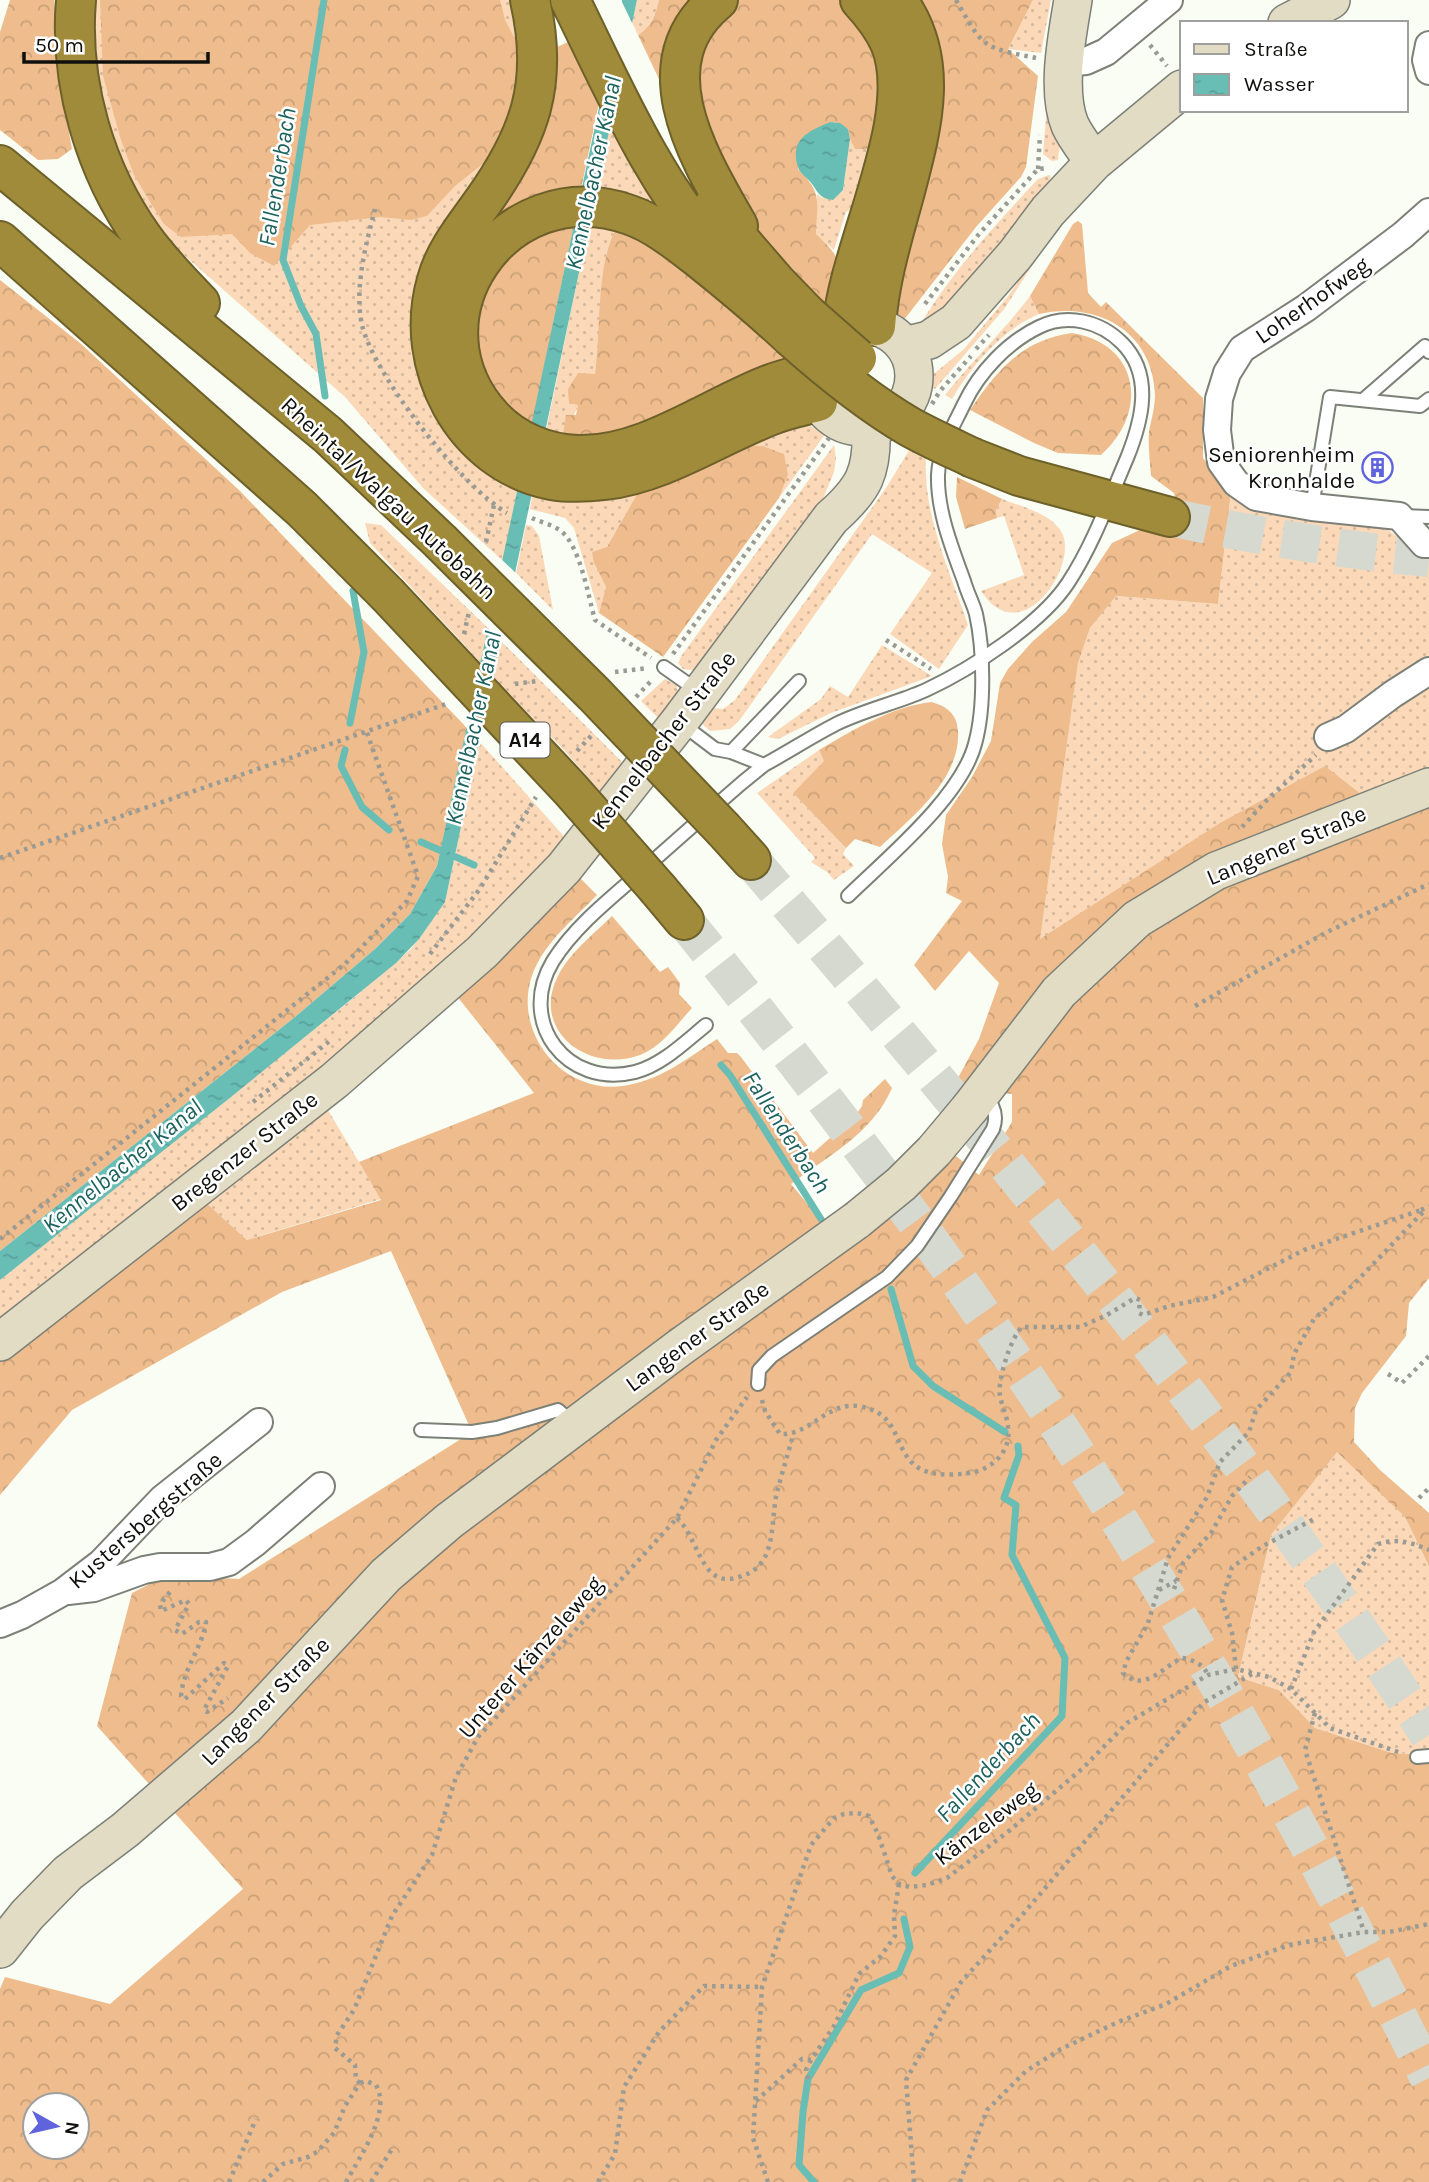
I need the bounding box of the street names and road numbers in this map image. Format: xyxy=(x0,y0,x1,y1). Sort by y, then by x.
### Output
street label: Loherhofweg xyxy=(1250,251,1375,350)
street label: Rheintal/Walgau Autobahn xyxy=(275,391,502,605)
street label: Kennelbacher Straße xyxy=(585,646,741,835)
road number: A14 xyxy=(500,722,550,758)
street label: Langener Straße xyxy=(1202,800,1370,891)
street label: Bregenzer Straße xyxy=(165,1086,323,1217)
street label: Langener Straße xyxy=(620,1275,774,1398)
street label: Kustersbergstraße xyxy=(63,1446,228,1594)
street label: Unterer Känzeleweg xyxy=(453,1571,608,1744)
street label: Langener Straße xyxy=(195,1631,335,1771)
street label: Känzeleweg xyxy=(929,1776,1044,1871)

